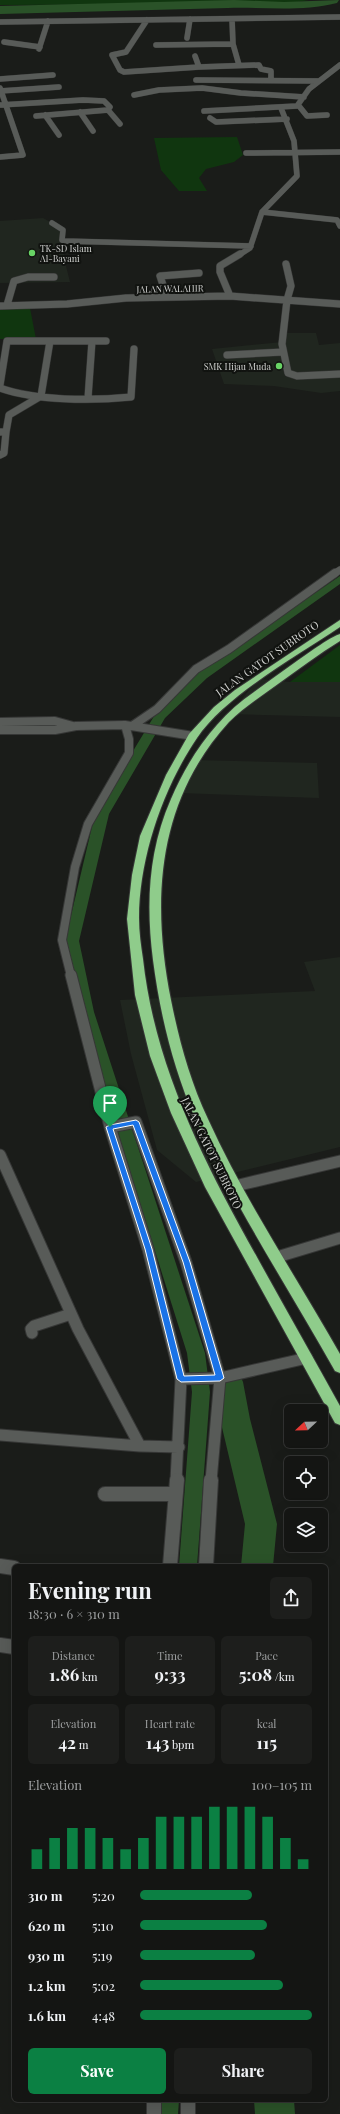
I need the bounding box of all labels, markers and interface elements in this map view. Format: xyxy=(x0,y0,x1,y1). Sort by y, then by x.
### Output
place label: TK-SD Islam Al-Bayani xyxy=(39,242,92,264)
marker: TK-SD Islam Al-Bayani xyxy=(27,248,37,258)
street label: JALAN WALAHIR xyxy=(135,281,204,295)
place label: SMK Hijau Muda xyxy=(204,360,272,372)
marker: SMK Hijau Muda xyxy=(274,361,284,371)
street label: JALAN GATOT SUBROTO xyxy=(212,617,322,700)
pin xyxy=(93,1086,127,1127)
icon: arrive xyxy=(99,1092,121,1114)
street label: JALAN GATOT SUBROTO xyxy=(178,1094,246,1211)
north arrow xyxy=(284,1404,328,1448)
map controls xyxy=(284,1404,328,1552)
button: locate xyxy=(284,1456,328,1500)
button: layers xyxy=(284,1508,328,1552)
text: Evening run xyxy=(28,1575,152,1605)
button: share xyxy=(270,1577,312,1619)
text: 18:30 · 6 × 310 m xyxy=(28,1605,120,1622)
text: Distance xyxy=(52,1648,95,1663)
text: Time xyxy=(157,1648,183,1663)
text: Pace xyxy=(255,1648,278,1663)
text: 1.86 xyxy=(49,1663,79,1685)
text: 9:33 xyxy=(155,1663,185,1685)
text: 5:08 xyxy=(239,1663,272,1685)
text: km xyxy=(79,1669,98,1684)
text: /km xyxy=(272,1669,295,1684)
text: Elevation xyxy=(50,1716,96,1731)
text: Heart rate xyxy=(145,1716,195,1731)
text: kcal xyxy=(257,1716,277,1731)
text: 42 xyxy=(58,1731,76,1753)
text: 143 xyxy=(146,1731,169,1753)
text: 115 xyxy=(256,1731,277,1753)
text: m xyxy=(76,1737,89,1752)
text: bpm xyxy=(169,1737,194,1752)
text: Elevation xyxy=(28,1776,82,1793)
text: 100–105 m xyxy=(252,1776,312,1793)
text: 310 m xyxy=(28,1887,63,1904)
text: 5:20 xyxy=(92,1887,115,1904)
text: 620 m xyxy=(28,1917,65,1934)
text: 5:10 xyxy=(92,1917,113,1934)
text: 930 m xyxy=(28,1947,65,1964)
text: 5:19 xyxy=(92,1947,112,1964)
text: 1.2 km xyxy=(28,1977,65,1994)
text: 5:02 xyxy=(92,1977,115,1994)
text: 1.6 km xyxy=(28,2007,66,2024)
text: 4:48 xyxy=(92,2007,115,2024)
button: Save xyxy=(28,2048,166,2094)
button: Share xyxy=(174,2048,312,2094)

